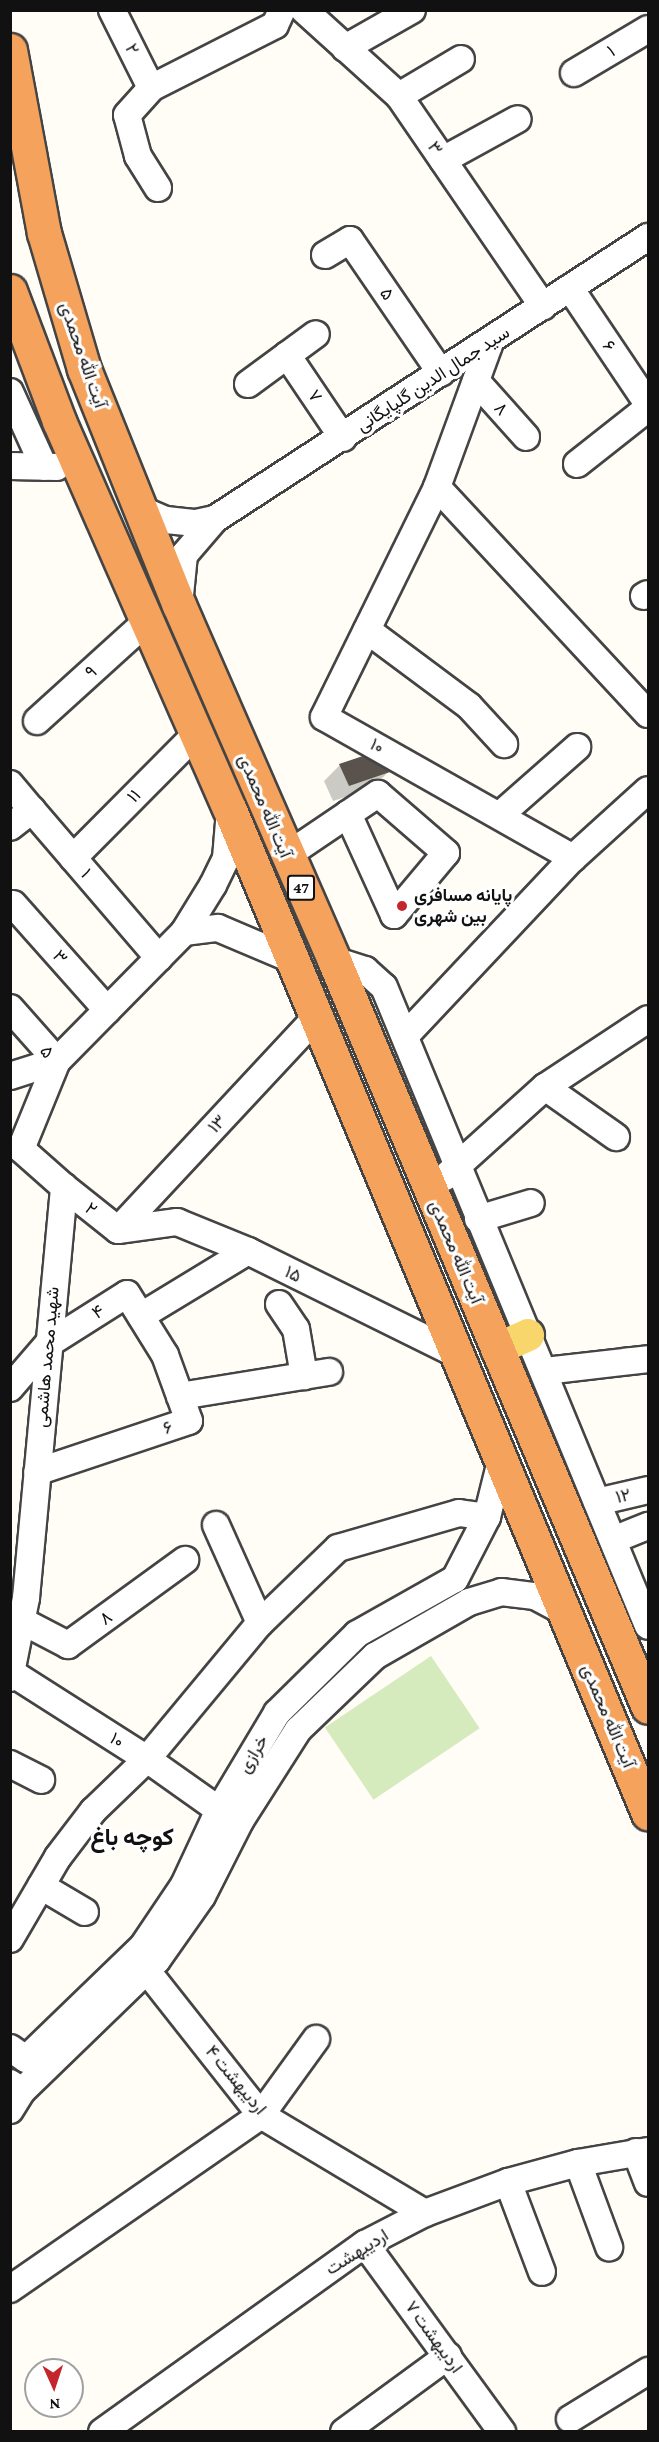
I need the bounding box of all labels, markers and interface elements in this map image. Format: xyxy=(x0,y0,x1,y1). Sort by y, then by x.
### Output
street label: ۲ xyxy=(120,40,144,58)
street label: ۱ xyxy=(603,40,619,62)
street label: ۳ xyxy=(423,137,447,159)
street label: ۵ xyxy=(375,284,399,304)
street label: آیت الله محمدی xyxy=(55,299,111,411)
street label: سید جمال الدین گلپایگانی xyxy=(352,321,514,437)
street label: ۶ xyxy=(598,336,620,356)
street label: ۷ xyxy=(303,386,327,406)
street label: ۸ xyxy=(489,398,513,420)
street label: ۹ xyxy=(81,661,101,683)
street label: ۱۰ xyxy=(366,733,388,759)
street label: آیت الله محمدی xyxy=(233,751,297,861)
street label: ۱۱ xyxy=(123,785,145,807)
street label: ۱ xyxy=(76,864,96,882)
road number: 47 xyxy=(286,875,316,901)
place label: پایانه مسافری بین شهری xyxy=(414,885,512,928)
marker: پایانه مسافری بین شهری xyxy=(395,899,409,913)
street label: ۳ xyxy=(48,945,72,969)
street label: ۵ xyxy=(35,1042,59,1062)
street label: ۱۳ xyxy=(203,1110,231,1138)
street label: آیت الله محمدی xyxy=(424,1197,488,1307)
street label: ۲ xyxy=(81,1198,101,1220)
street label: ۱۵ xyxy=(281,1261,305,1287)
street label: شهید محمد هاشمی xyxy=(30,1286,64,1428)
street label: ۴ xyxy=(88,1300,108,1324)
street label: ۶ xyxy=(160,1416,176,1440)
street label: ۱۲ xyxy=(613,1484,633,1508)
street label: ۸ xyxy=(95,1606,117,1630)
street label: آیت الله محمدی xyxy=(576,1661,640,1771)
street label: ۱۰ xyxy=(106,1727,128,1753)
street label: خرازی xyxy=(233,1731,273,1777)
district label: کوچه باغ xyxy=(90,1823,174,1851)
street label: اردیبهشت ۴ xyxy=(201,2041,271,2119)
street label: اردیبهشت xyxy=(321,2224,393,2280)
street label: اردیبهشت ۷ xyxy=(401,2297,467,2377)
north arrow xyxy=(24,2358,84,2418)
text: N xyxy=(49,2396,61,2413)

